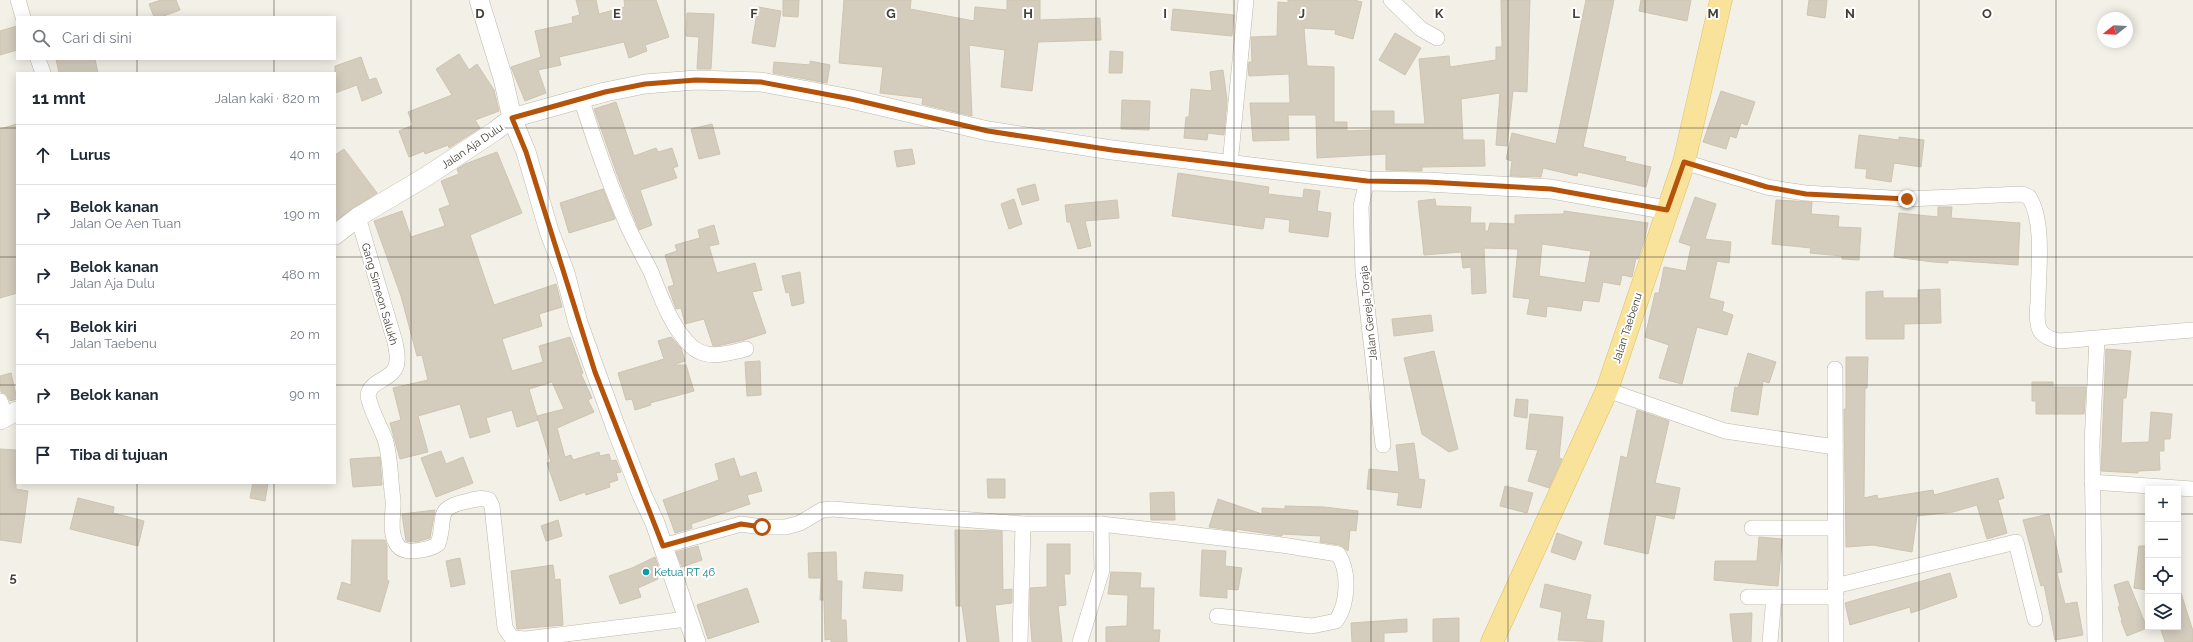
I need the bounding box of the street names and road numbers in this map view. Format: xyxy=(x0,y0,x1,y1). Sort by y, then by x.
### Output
street label: Jalan Aja Dulu xyxy=(439,121,506,172)
street label: Gang Simeon Salukh xyxy=(359,242,400,347)
street label: Jalan Gereja Toraja xyxy=(1357,265,1380,361)
street label: Jalan Taebenu xyxy=(1610,291,1645,365)

